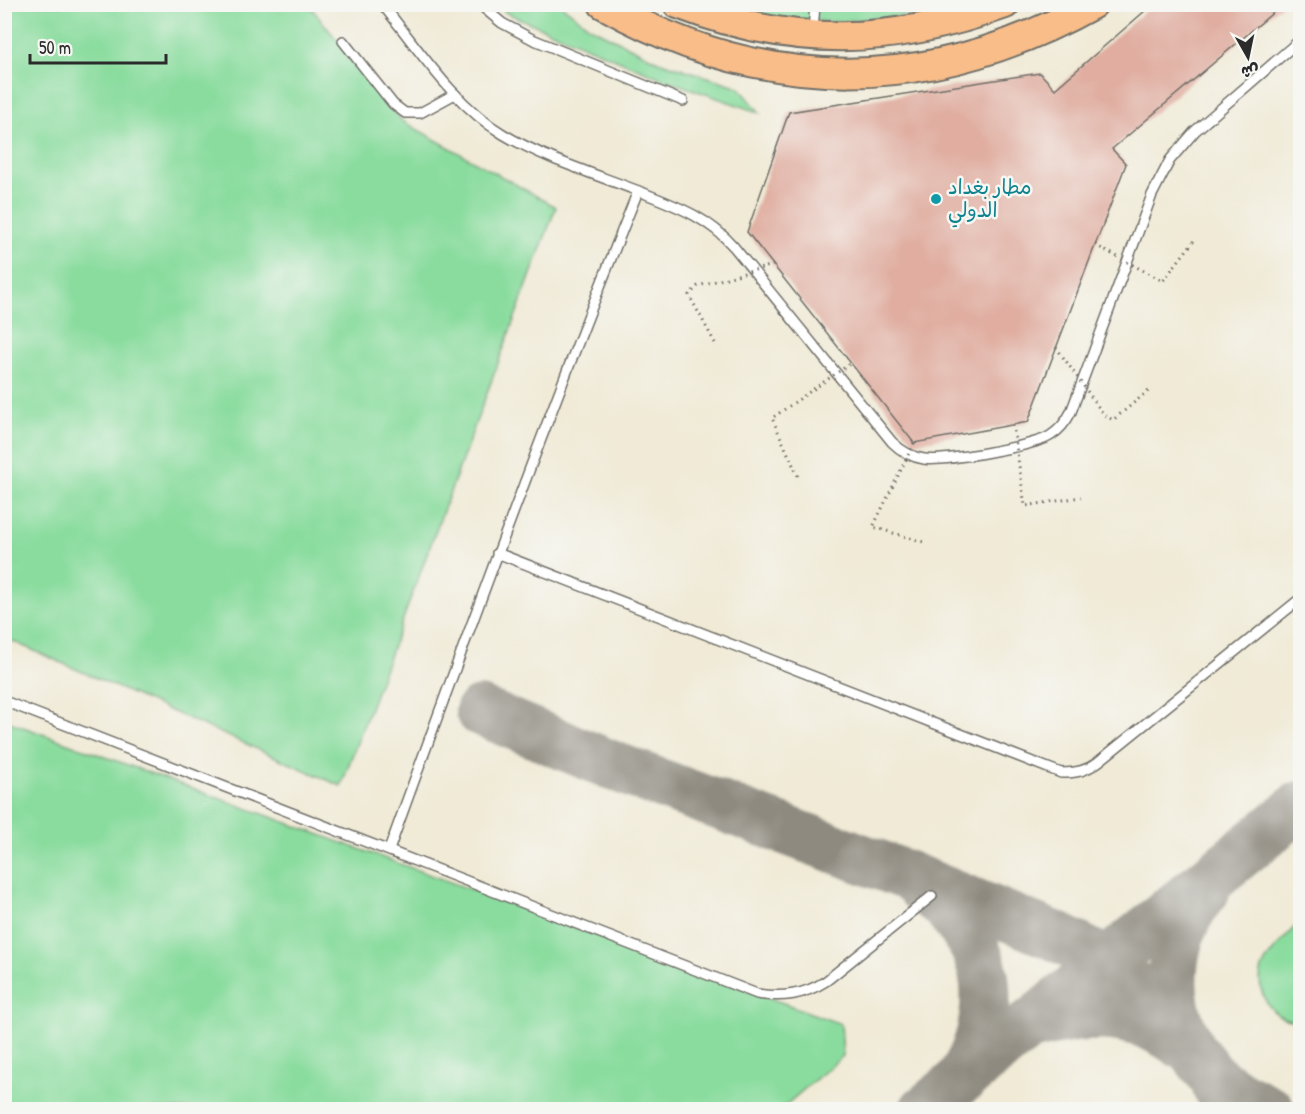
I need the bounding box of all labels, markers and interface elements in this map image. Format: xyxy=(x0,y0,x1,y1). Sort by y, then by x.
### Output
scale bar xyxy=(30,27,166,65)
north arrow xyxy=(1218,27,1278,87)
text: 50 m xyxy=(39,35,71,60)
text: ش xyxy=(1240,60,1261,84)
place label: مطار بغداد الدولي xyxy=(948,173,1032,228)
marker: مطار بغداد الدولي xyxy=(929,192,943,206)

